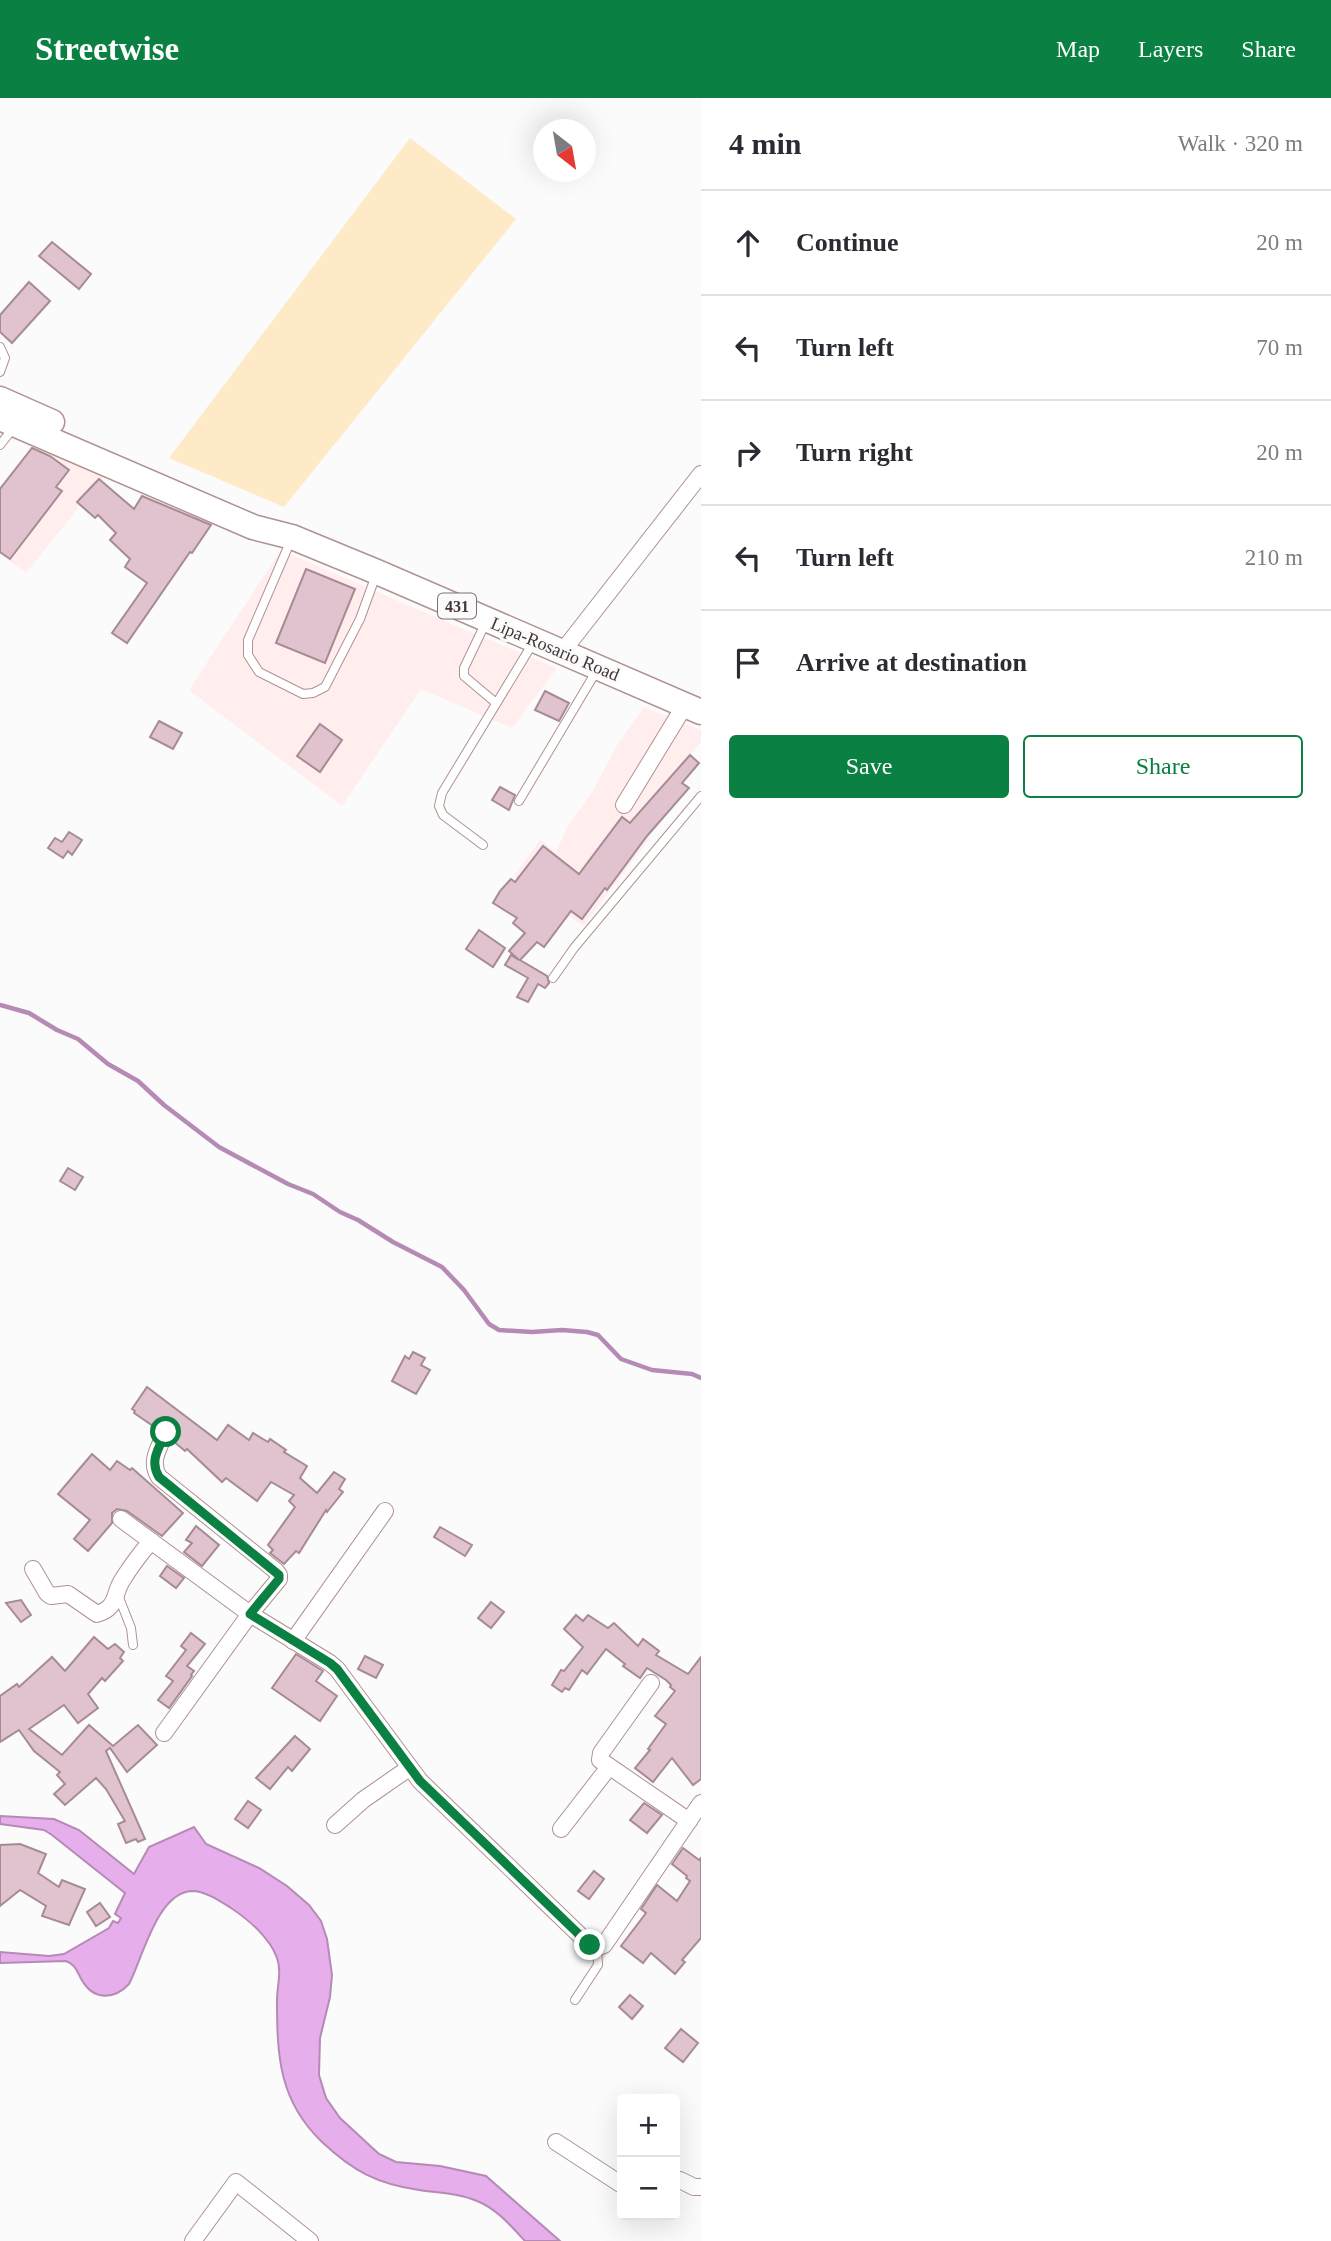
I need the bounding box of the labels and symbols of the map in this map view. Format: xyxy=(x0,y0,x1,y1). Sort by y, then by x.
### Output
north arrow xyxy=(533,119,596,182)
road number: 431 xyxy=(438,593,476,618)
street label: Lipa-Rosario Road xyxy=(488,613,622,685)
route start xyxy=(150,1416,181,1447)
route end xyxy=(574,1929,605,1960)

